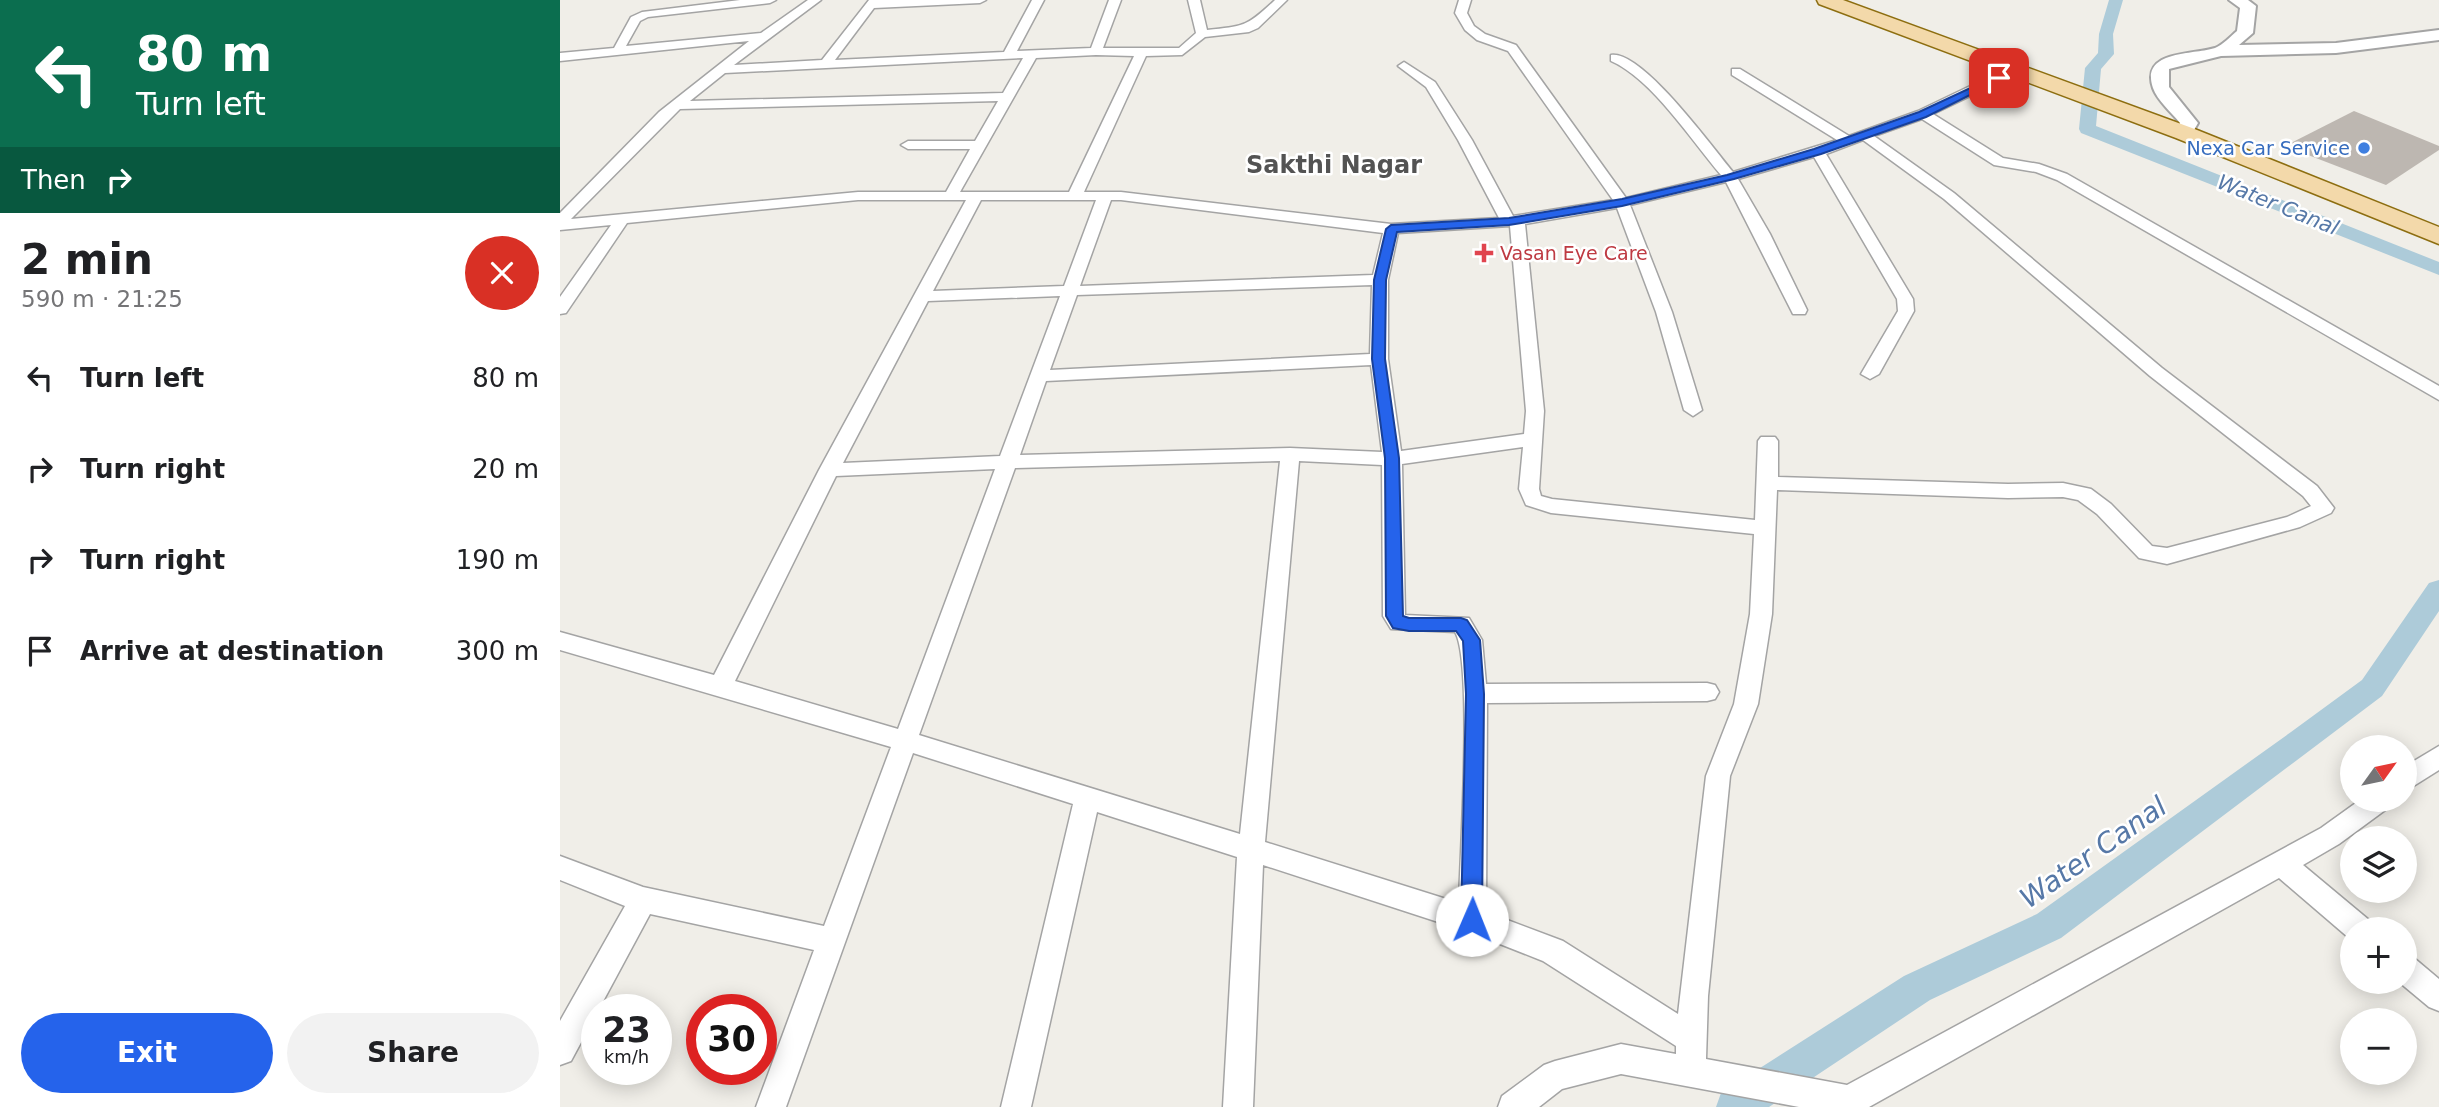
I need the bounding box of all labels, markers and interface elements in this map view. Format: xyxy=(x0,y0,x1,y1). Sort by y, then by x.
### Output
text: 80 m xyxy=(136,26,272,83)
icon: left xyxy=(21,28,112,119)
pin xyxy=(1969,48,2029,108)
icon: arrive xyxy=(1980,59,2018,97)
text: Turn left xyxy=(136,85,266,123)
place label: Nexa Car Service xyxy=(2187,137,2350,159)
marker: Nexa Car Service xyxy=(2356,140,2372,156)
district label: Sakthi Nagar xyxy=(1246,151,1422,179)
icon: right xyxy=(100,161,138,199)
text: Then xyxy=(21,165,86,195)
water label: Water Canal xyxy=(2214,170,2342,240)
text: 2 min xyxy=(21,235,153,284)
button: close xyxy=(465,236,539,310)
place label: Vasan Eye Care xyxy=(1500,242,1648,264)
marker: Vasan Eye Care xyxy=(1474,243,1494,263)
text: 590 m · 21:25 xyxy=(21,286,183,312)
icon: left xyxy=(21,359,59,397)
text: Turn left xyxy=(80,363,204,393)
text: 80 m xyxy=(472,363,539,393)
icon: right xyxy=(21,450,59,488)
text: Turn right xyxy=(80,454,225,484)
text: 20 m xyxy=(472,454,539,484)
icon: right xyxy=(21,541,59,579)
text: Turn right xyxy=(80,545,225,575)
text: 190 m xyxy=(456,545,539,575)
icon: arrive xyxy=(21,632,59,670)
text: Arrive at destination xyxy=(80,636,384,666)
text: 300 m xyxy=(456,636,539,666)
north arrow xyxy=(2340,735,2417,812)
map controls xyxy=(2340,735,2417,1085)
water label: Water Canal xyxy=(2014,790,2173,915)
button: layers xyxy=(2340,826,2417,903)
position arrow xyxy=(1435,883,1509,957)
button: + xyxy=(2340,917,2417,994)
speed limit sign: 30 xyxy=(686,994,777,1085)
button: − xyxy=(2340,1008,2417,1085)
text: 23 xyxy=(602,1010,651,1050)
button: Exit xyxy=(21,1013,273,1093)
button: Share xyxy=(287,1013,539,1093)
text: km/h xyxy=(604,1046,649,1067)

